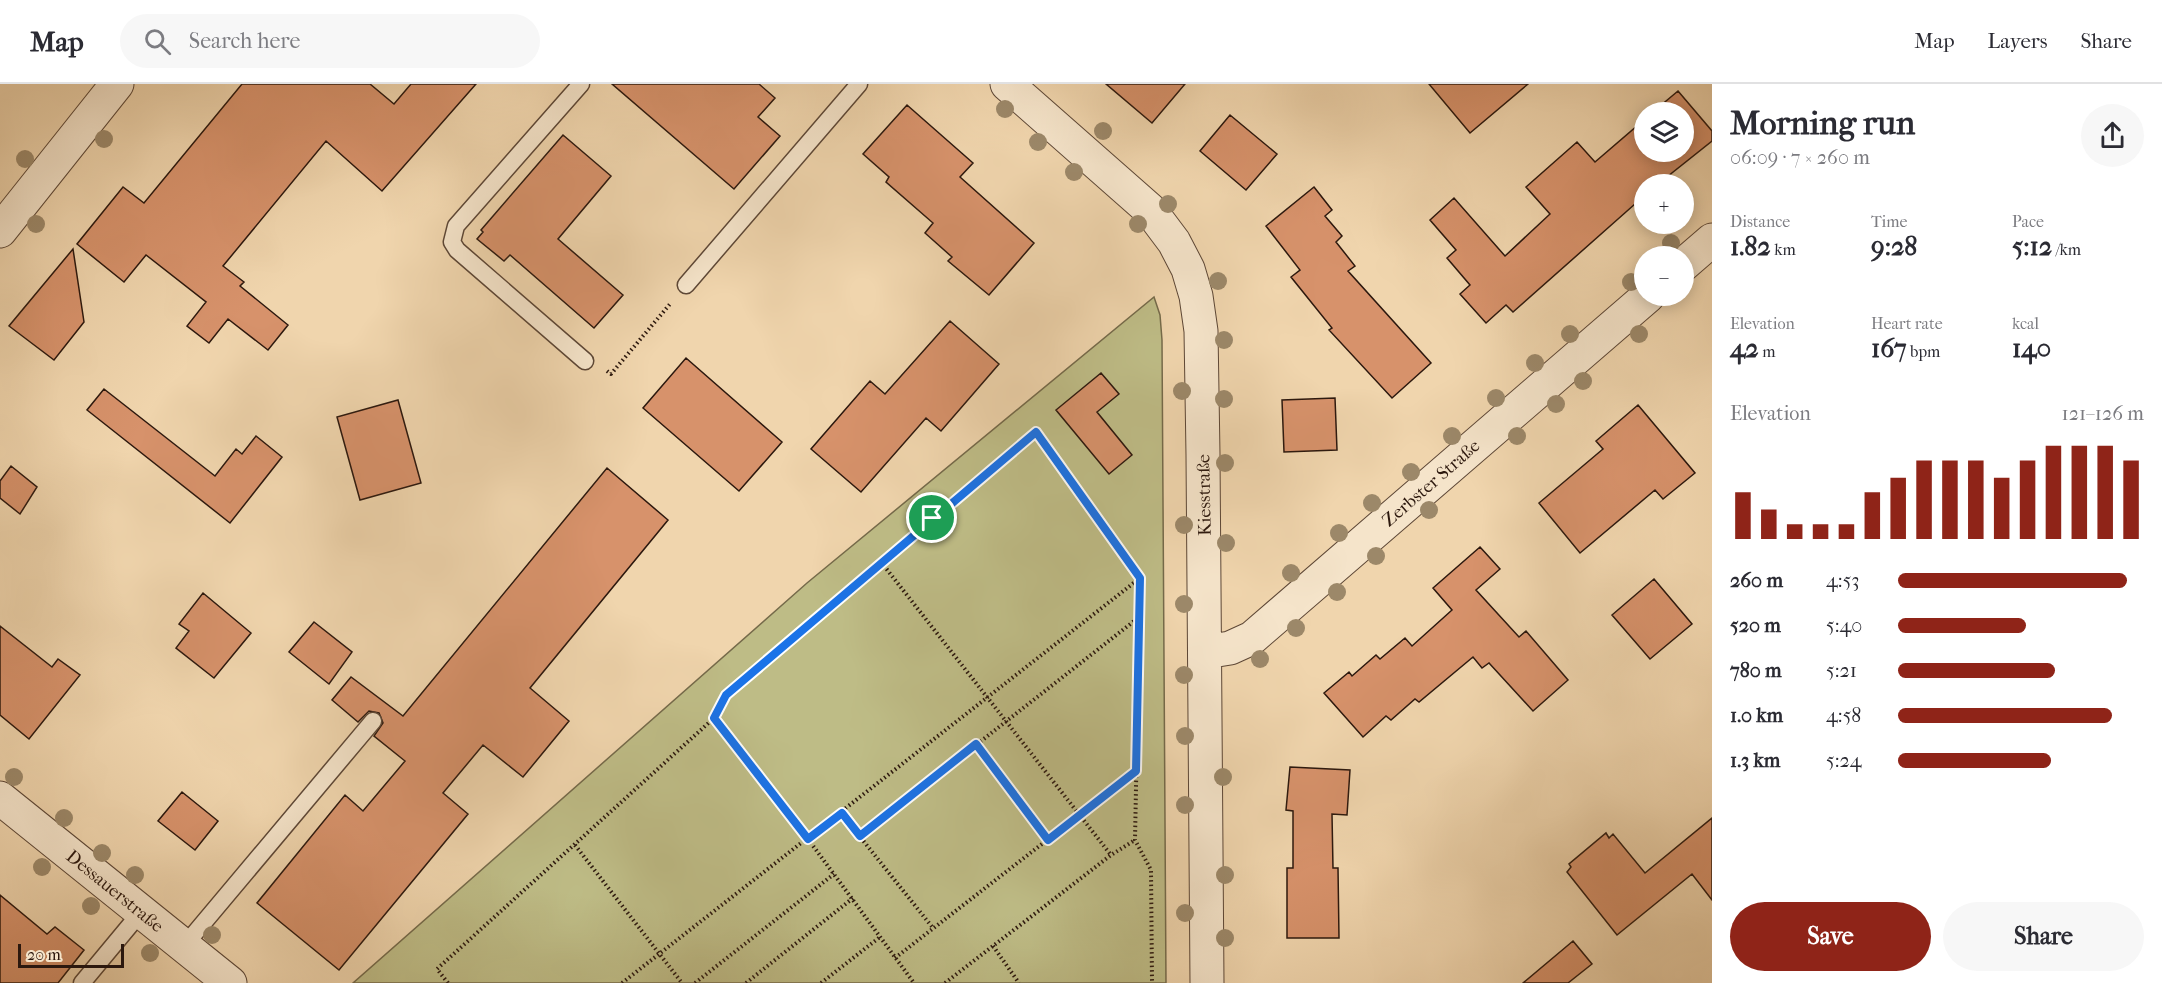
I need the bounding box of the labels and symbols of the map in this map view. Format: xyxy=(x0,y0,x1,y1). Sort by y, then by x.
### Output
street label: Zerbster Straße xyxy=(1378,435,1484,531)
street label: Kiesstraße xyxy=(1193,454,1216,536)
pin xyxy=(906,492,957,543)
street label: Dessauerstraße xyxy=(62,846,167,937)
scale bar xyxy=(18,941,124,968)

